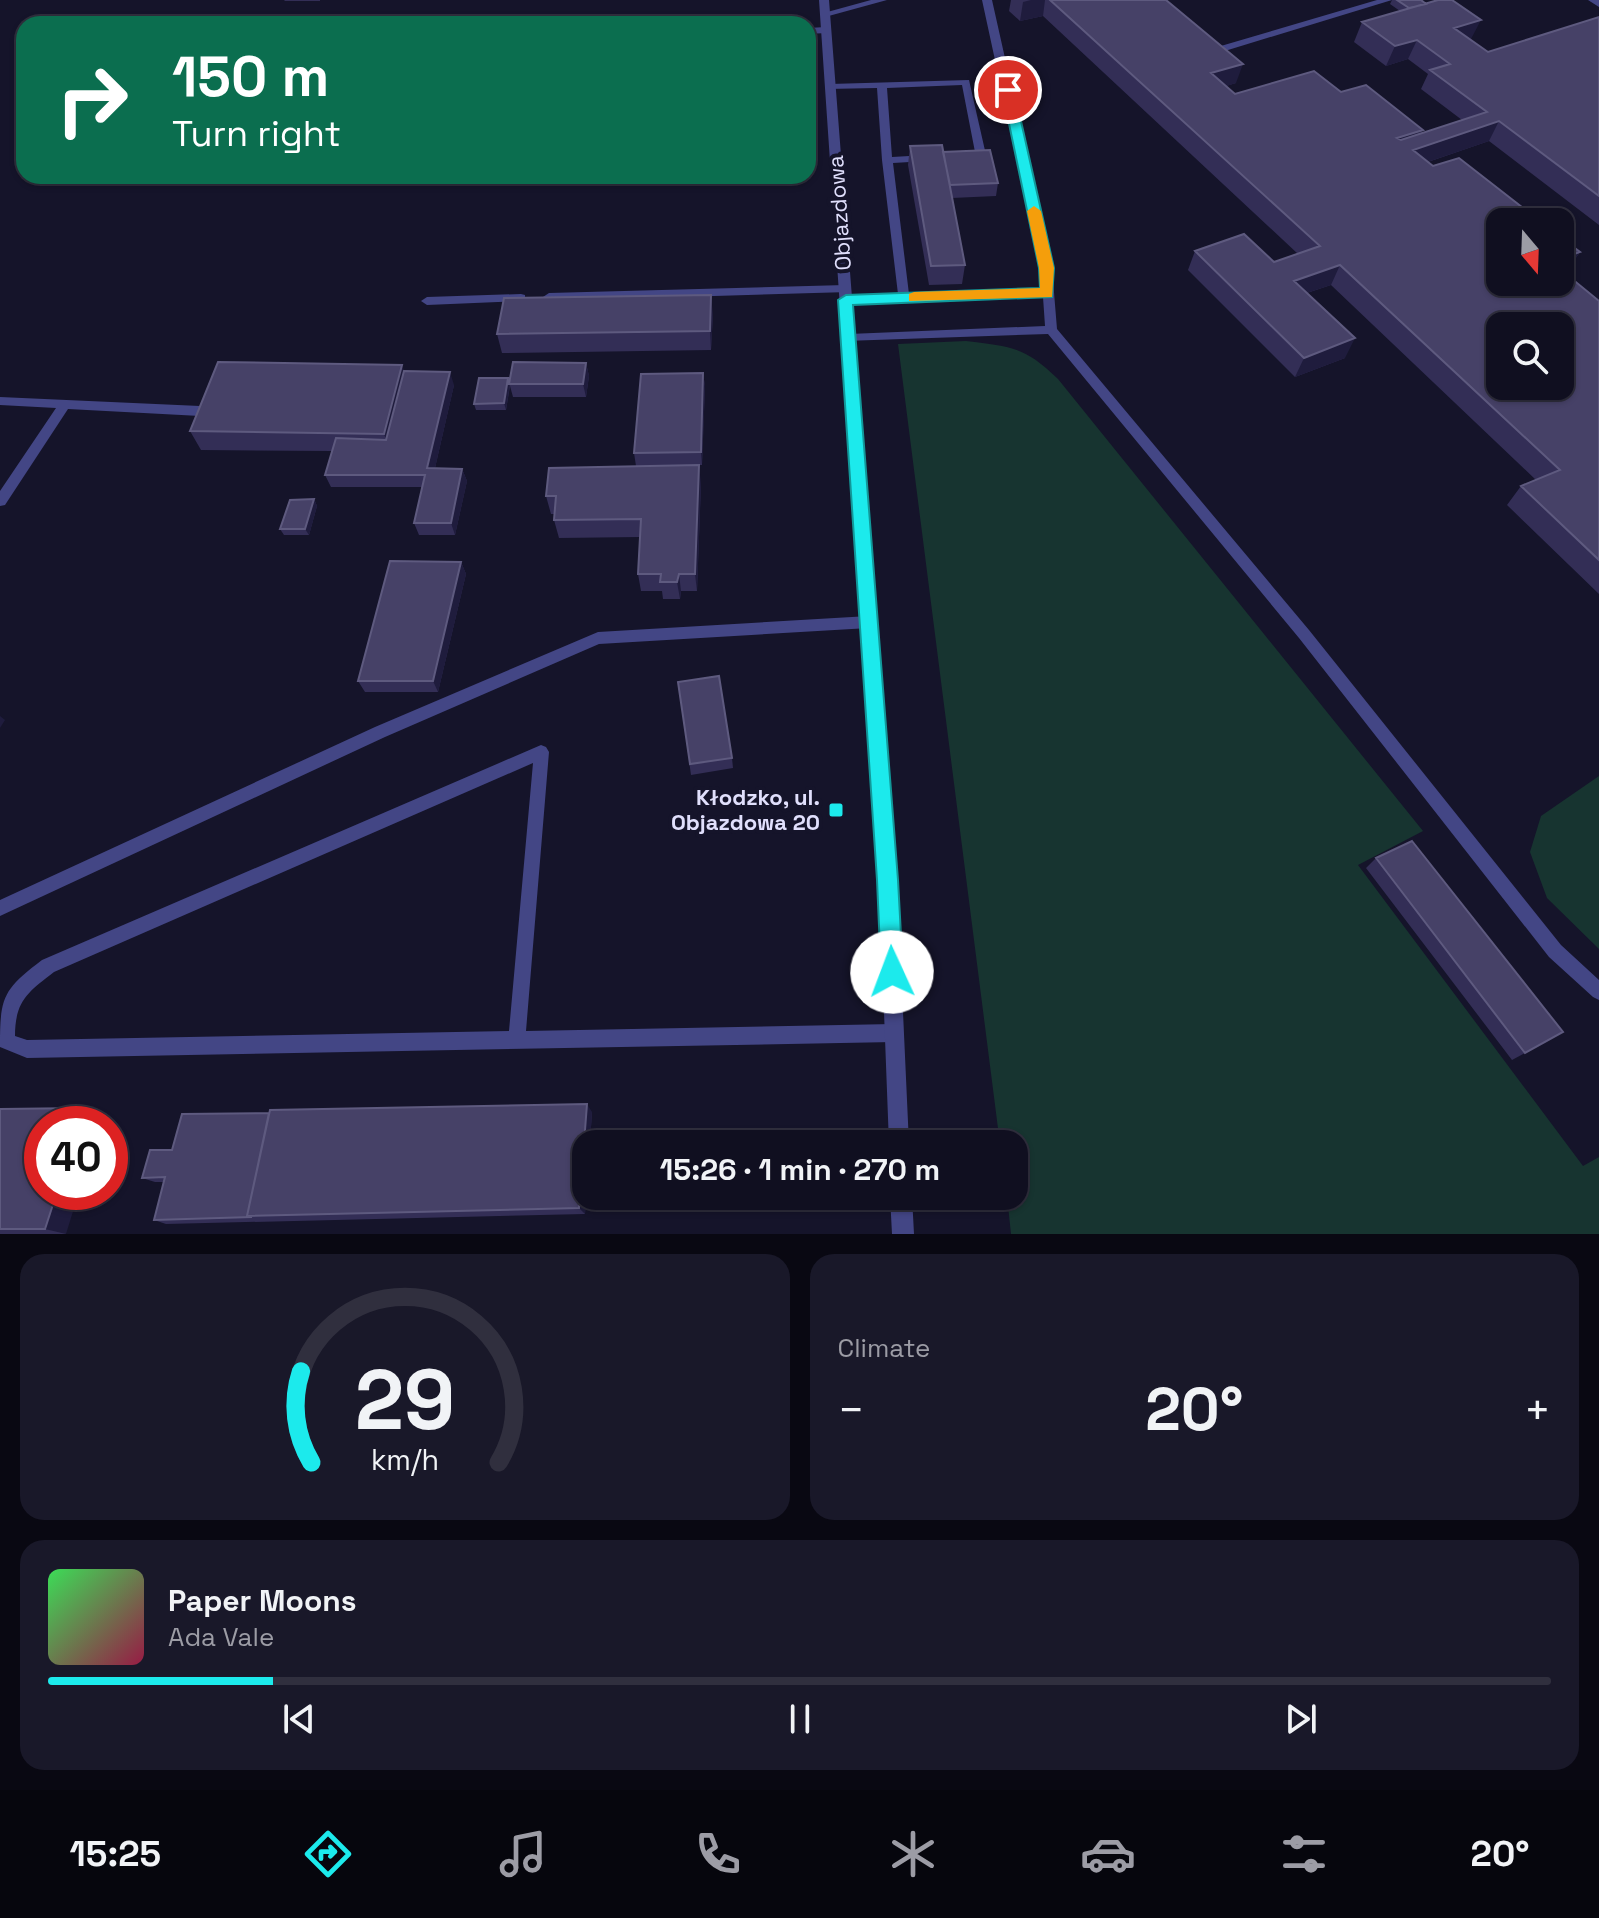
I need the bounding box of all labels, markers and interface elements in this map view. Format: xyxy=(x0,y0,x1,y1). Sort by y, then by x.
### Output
text: 150 m xyxy=(172,41,329,112)
icon: right xyxy=(40,48,144,152)
pin xyxy=(974,56,1042,124)
icon: arrive xyxy=(986,68,1030,112)
text: Turn right xyxy=(172,111,341,157)
street label: Objazdowa xyxy=(821,154,857,272)
north arrow xyxy=(1486,208,1574,296)
map controls xyxy=(1486,208,1574,400)
button: search xyxy=(1486,312,1574,400)
place label: Kłodzko, ul. Objazdowa 20 xyxy=(671,783,820,836)
marker: Kłodzko, ul. Objazdowa 20 xyxy=(827,801,845,819)
position arrow xyxy=(850,930,934,1014)
speed limit sign: 40 xyxy=(24,1106,128,1210)
text: 15:26 · 1 min · 270 m xyxy=(660,1150,940,1189)
text: Climate xyxy=(838,1331,930,1365)
text: 29 xyxy=(354,1347,455,1453)
text: 20° xyxy=(1145,1371,1243,1448)
text: − xyxy=(838,1382,865,1438)
text: + xyxy=(1524,1382,1551,1438)
text: km/h xyxy=(371,1442,439,1478)
text: Paper Moons xyxy=(168,1581,357,1620)
text: Ada Vale xyxy=(168,1620,274,1654)
icon: previous xyxy=(277,1697,321,1741)
icon: pause xyxy=(778,1697,822,1741)
icon: next xyxy=(1279,1697,1323,1741)
icon: directions xyxy=(300,1826,356,1882)
icon: music xyxy=(495,1826,551,1882)
icon: phone xyxy=(690,1826,746,1882)
icon: climate xyxy=(885,1826,941,1882)
icon: car xyxy=(1080,1826,1136,1882)
icon: filters xyxy=(1276,1826,1332,1882)
text: 15:25 xyxy=(70,1831,161,1877)
text: 20° xyxy=(1471,1831,1529,1877)

